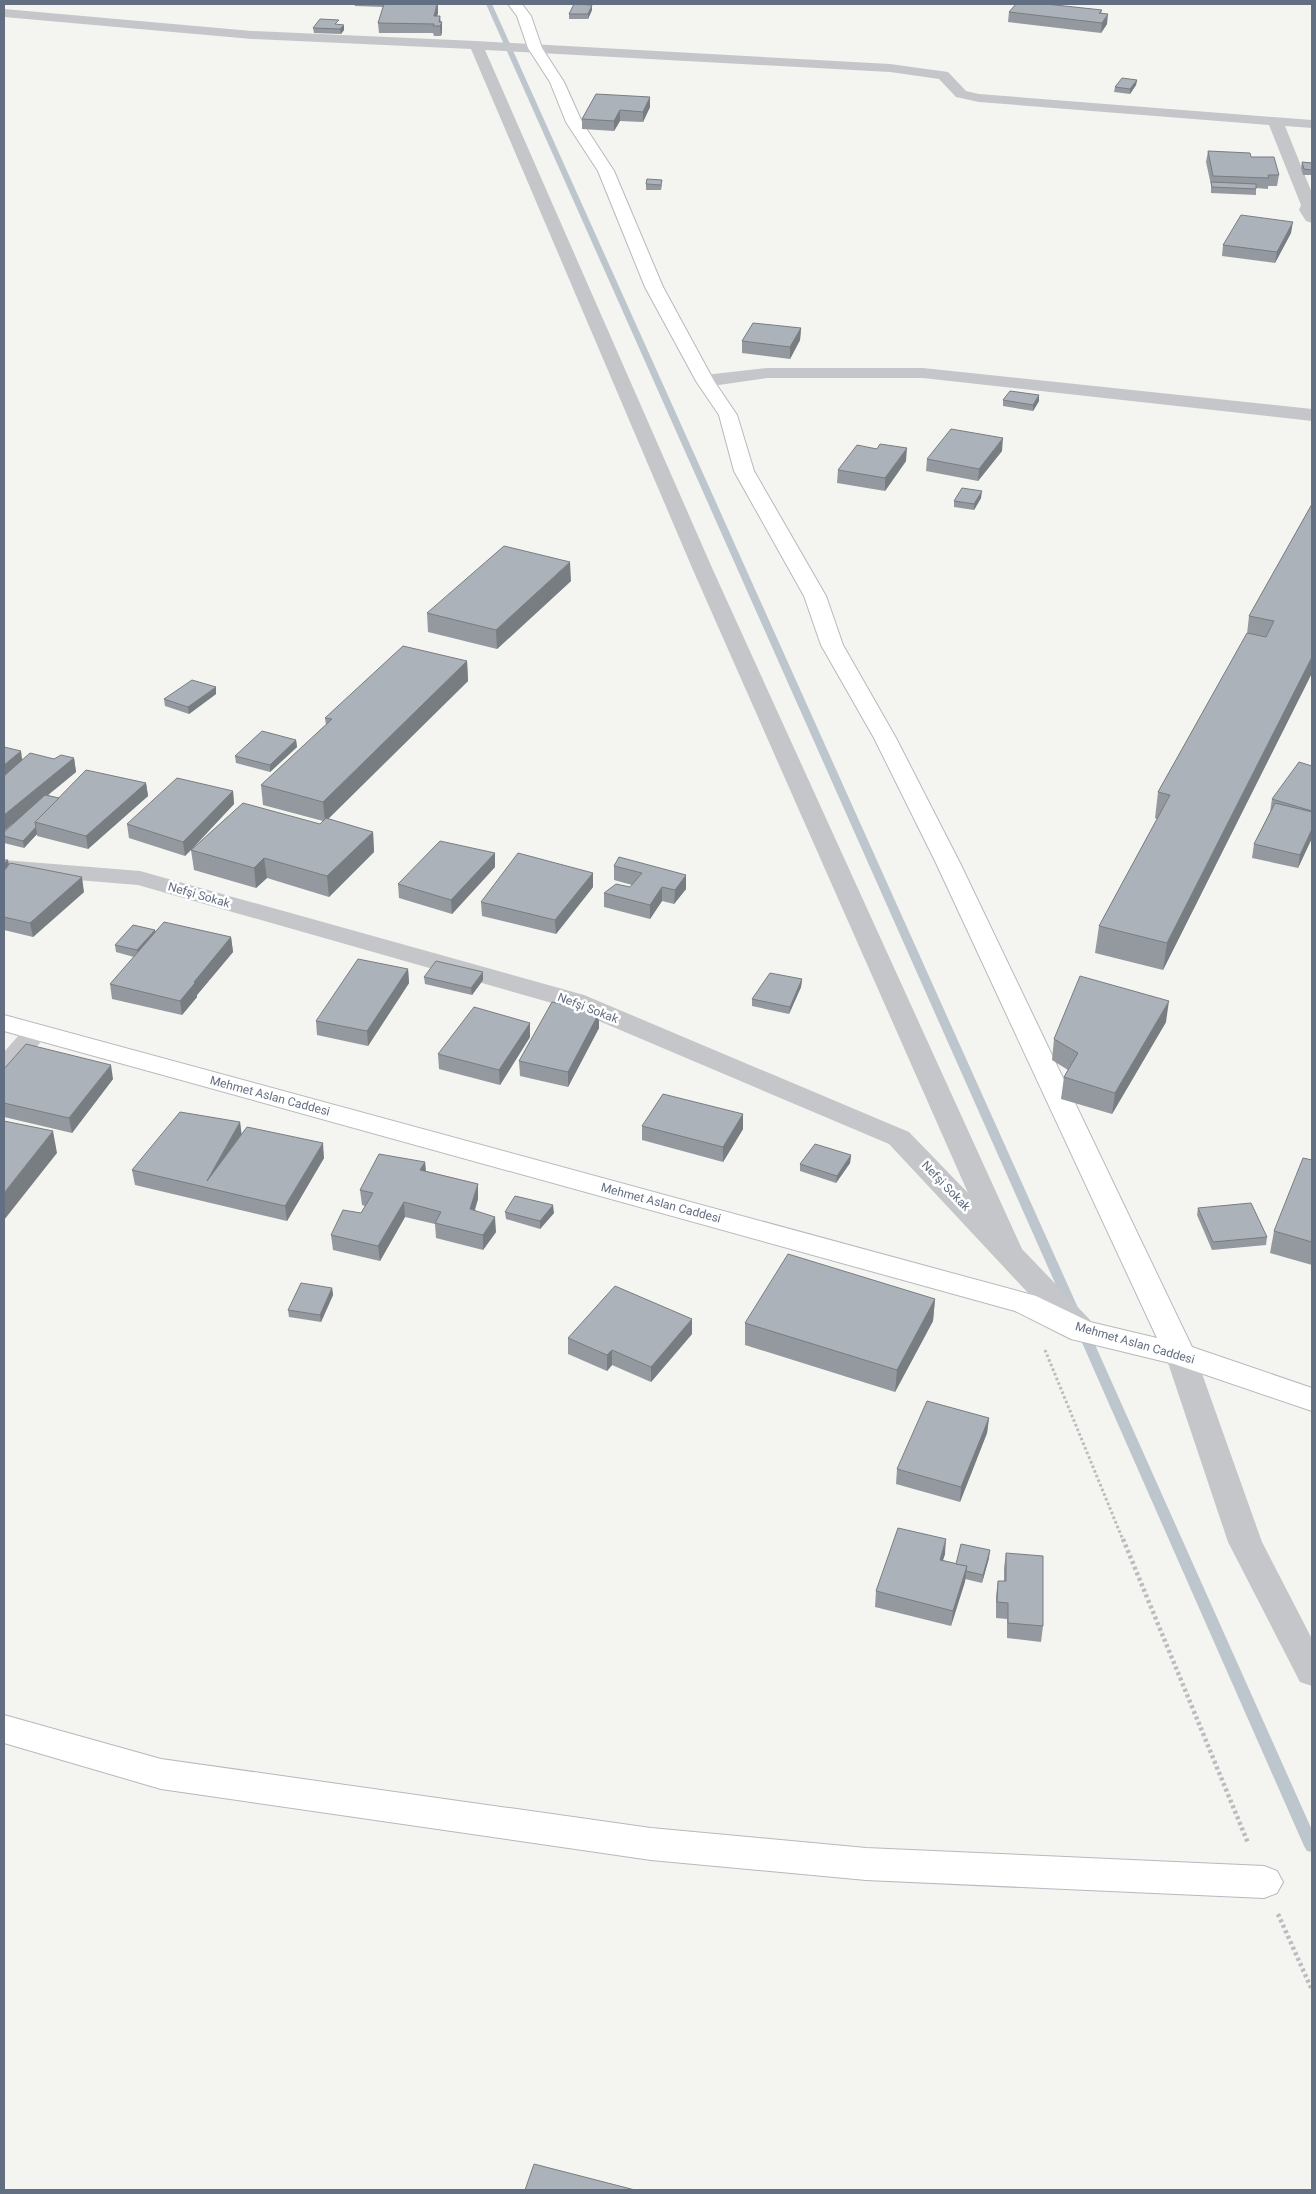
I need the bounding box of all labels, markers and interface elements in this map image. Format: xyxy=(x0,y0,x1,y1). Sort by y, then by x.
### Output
street label: Nefşi Sokak xyxy=(166,879,232,911)
street label: Nefşi Sokak xyxy=(556,990,621,1026)
street label: Mehmet Aslan Caddesi xyxy=(208,1073,332,1119)
street label: Nefşi Sokak xyxy=(919,1158,974,1214)
street label: Mehmet Aslan Caddesi xyxy=(599,1180,723,1226)
street label: Mehmet Aslan Caddesi xyxy=(1074,1319,1196,1367)

